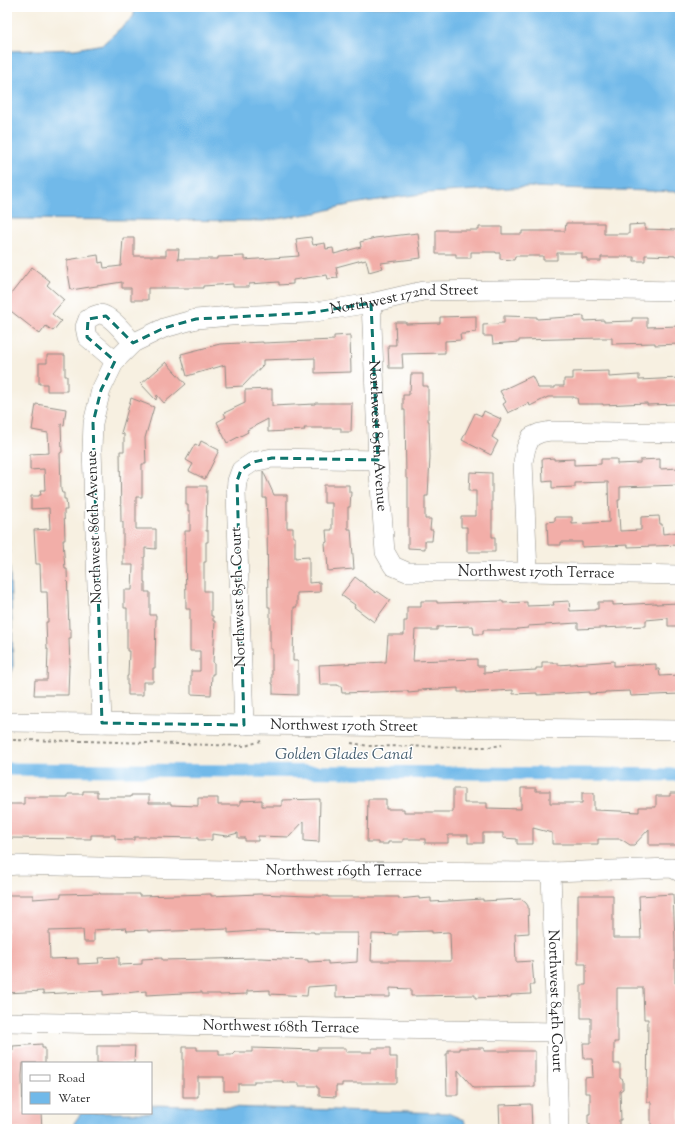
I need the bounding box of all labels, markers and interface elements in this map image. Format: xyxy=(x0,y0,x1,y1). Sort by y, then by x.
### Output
street label: Northwest 172nd Street xyxy=(328,280,478,320)
street label: Northwest 85th Avenue xyxy=(363,360,392,512)
street label: Northwest 86th Avenue xyxy=(82,450,108,604)
street label: Northwest 85th Court xyxy=(226,526,252,668)
street label: Northwest 170th Terrace xyxy=(458,562,615,584)
street label: Northwest 170th Street xyxy=(270,715,418,737)
water label: Golden Glades Canal xyxy=(275,744,413,767)
street label: Northwest 169th Terrace xyxy=(266,860,422,882)
street label: Northwest 84th Court xyxy=(542,929,568,1073)
street label: Northwest 168th Terrace xyxy=(202,1015,360,1039)
legend xyxy=(22,1062,152,1114)
text: Road xyxy=(58,1070,85,1088)
text: Water xyxy=(58,1090,91,1108)

